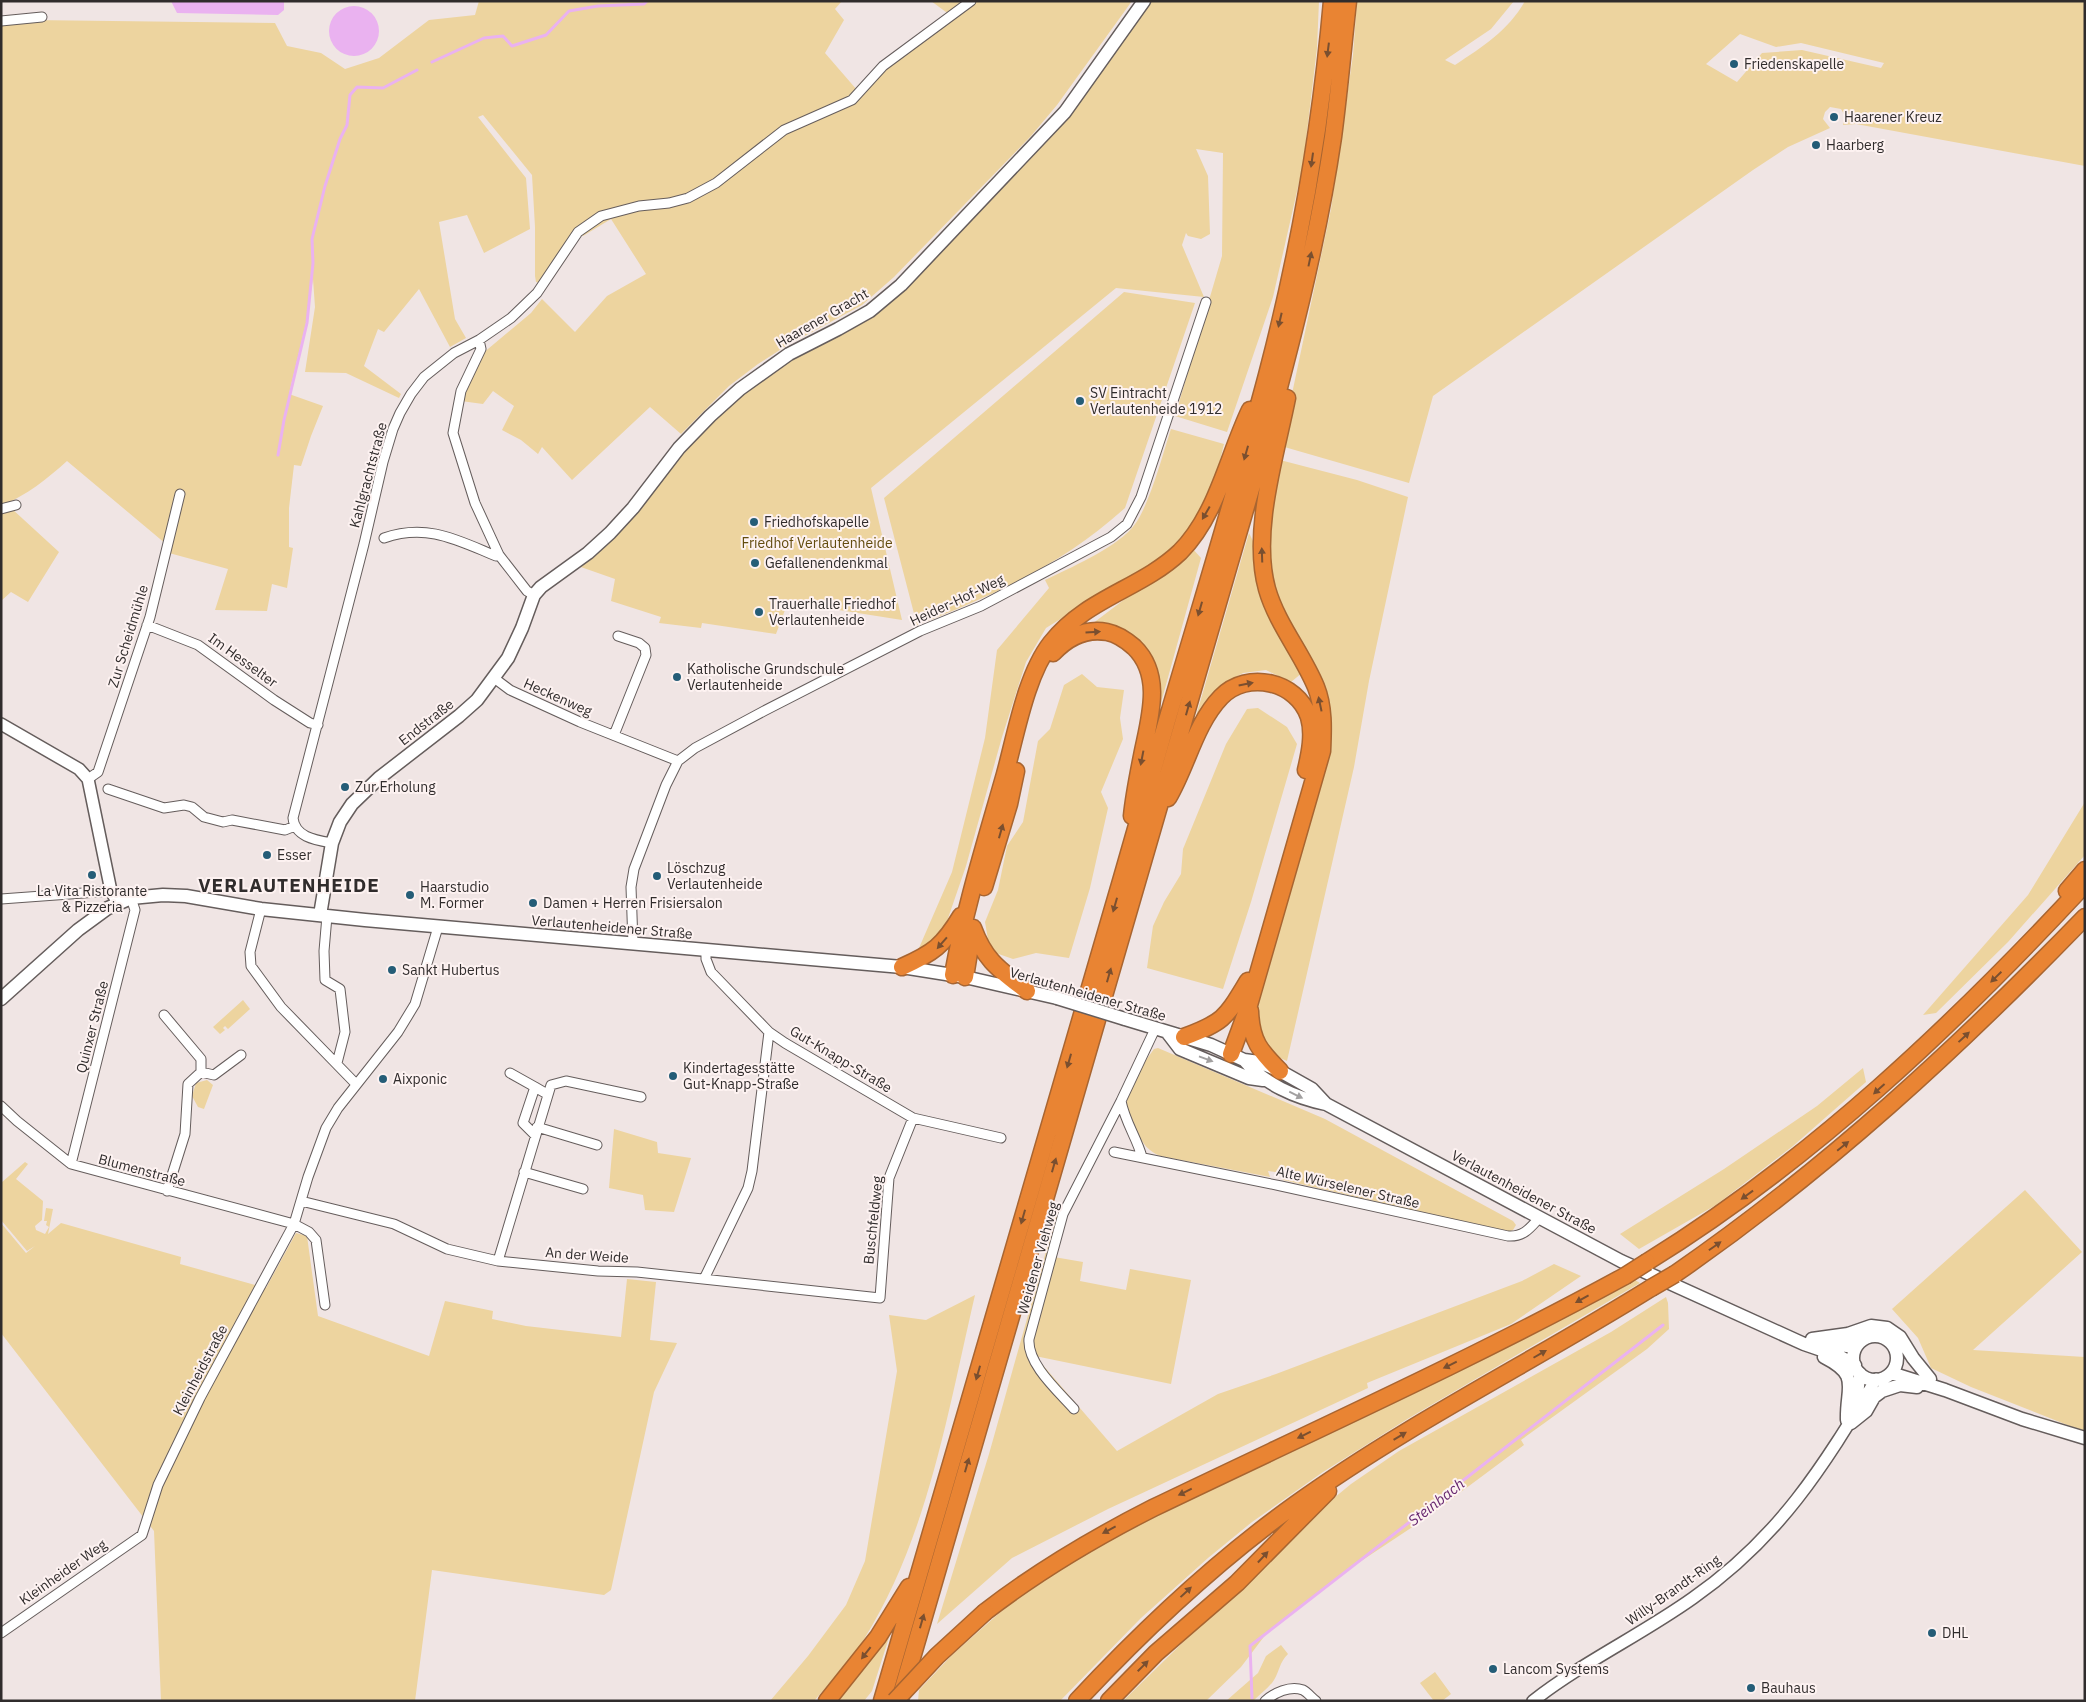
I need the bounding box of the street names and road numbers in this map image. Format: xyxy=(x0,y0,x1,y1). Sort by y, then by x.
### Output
street label: Haarener Gracht xyxy=(773,284,872,352)
street label: Kahlgrachtstraße xyxy=(345,420,391,530)
street label: Heider-Hof-Weg xyxy=(907,570,1008,630)
street label: Zur Scheidmühle xyxy=(104,582,152,690)
street label: Im Hesselter xyxy=(205,629,281,691)
street label: Heckenweg xyxy=(521,674,596,720)
street label: Endstraße xyxy=(395,695,457,749)
street label: Verlautenheidener Straße xyxy=(531,911,694,943)
street label: Verlautenheidener Straße xyxy=(1008,963,1169,1025)
street label: Quinxer Straße xyxy=(72,979,112,1075)
street label: Gut-Knapp-Straße xyxy=(787,1021,896,1097)
street label: Verlautenheidener Straße xyxy=(1448,1146,1600,1238)
street label: Blumenstraße xyxy=(96,1150,188,1190)
street label: Alte Würselener Straße xyxy=(1275,1162,1422,1212)
street label: Buschfeldweg xyxy=(859,1174,887,1265)
street label: Weidener Viehweg xyxy=(1013,1199,1063,1317)
street label: An der Weide xyxy=(545,1243,630,1267)
street label: Kleinheidstraße xyxy=(169,1321,232,1418)
street label: Kleinheider Weg xyxy=(16,1535,111,1609)
street label: Willy-Brandt-Ring xyxy=(1622,1550,1724,1629)

